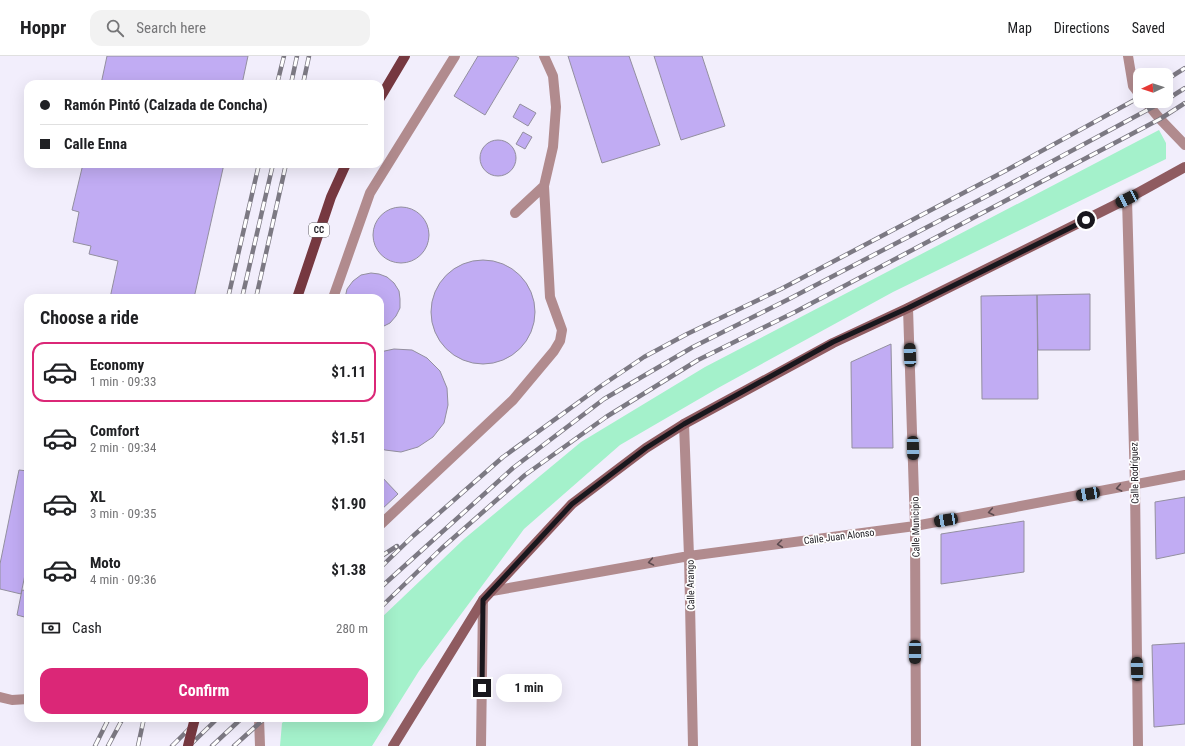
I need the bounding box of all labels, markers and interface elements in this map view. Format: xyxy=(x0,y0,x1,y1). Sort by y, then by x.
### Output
search box xyxy=(90,10,370,46)
text: Hoppr xyxy=(20,16,66,39)
icon: search xyxy=(104,17,126,39)
text: Search here xyxy=(136,19,206,37)
text: Map xyxy=(1008,20,1032,36)
text: Directions xyxy=(1054,20,1110,36)
text: Saved xyxy=(1132,20,1165,36)
north arrow xyxy=(1133,68,1173,108)
map controls xyxy=(1133,68,1173,108)
text: Ramón Pintó (Calzada de Concha) xyxy=(64,96,268,114)
text: Calle Enna xyxy=(64,135,127,153)
car xyxy=(1114,188,1140,210)
route start xyxy=(1077,211,1095,229)
road number: CC xyxy=(309,223,329,237)
text: Choose a ride xyxy=(40,307,139,328)
car xyxy=(904,343,916,367)
icon: car xyxy=(42,354,78,390)
text: Economy xyxy=(90,356,144,374)
text: $1.11 xyxy=(331,363,366,381)
text: 1 min · 09:33 xyxy=(90,374,156,389)
icon: car xyxy=(42,420,78,456)
text: Comfort xyxy=(90,422,139,440)
text: $1.51 xyxy=(331,429,366,447)
car xyxy=(907,436,919,460)
text: 2 min · 09:34 xyxy=(90,440,156,455)
street label: Calle Rodríguez xyxy=(1128,442,1141,504)
one-way arrow xyxy=(1116,483,1122,492)
icon: car xyxy=(42,486,78,522)
car xyxy=(1075,486,1101,502)
text: XL xyxy=(90,488,106,506)
text: $1.90 xyxy=(331,495,366,513)
street label: Calle Municipio xyxy=(909,497,922,557)
text: 3 min · 09:35 xyxy=(90,506,156,521)
one-way arrow xyxy=(988,507,995,516)
car xyxy=(933,512,959,528)
street label: Calle Juan Alonso xyxy=(803,527,875,546)
one-way arrow xyxy=(777,539,783,548)
icon: car xyxy=(42,552,78,588)
text: Moto xyxy=(90,554,121,572)
one-way arrow xyxy=(648,558,654,566)
street label: Calle Arango xyxy=(685,560,696,610)
text: $1.38 xyxy=(331,561,366,579)
text: 4 min · 09:36 xyxy=(90,572,156,587)
icon: cash xyxy=(40,617,62,639)
text: Cash xyxy=(72,619,102,637)
text: 280 m xyxy=(336,621,368,636)
car xyxy=(909,640,921,664)
car xyxy=(1131,657,1143,681)
button: Confirm xyxy=(40,668,368,714)
callout: 1 min xyxy=(496,674,562,702)
route end xyxy=(473,679,491,697)
text: 1 min xyxy=(515,680,543,695)

